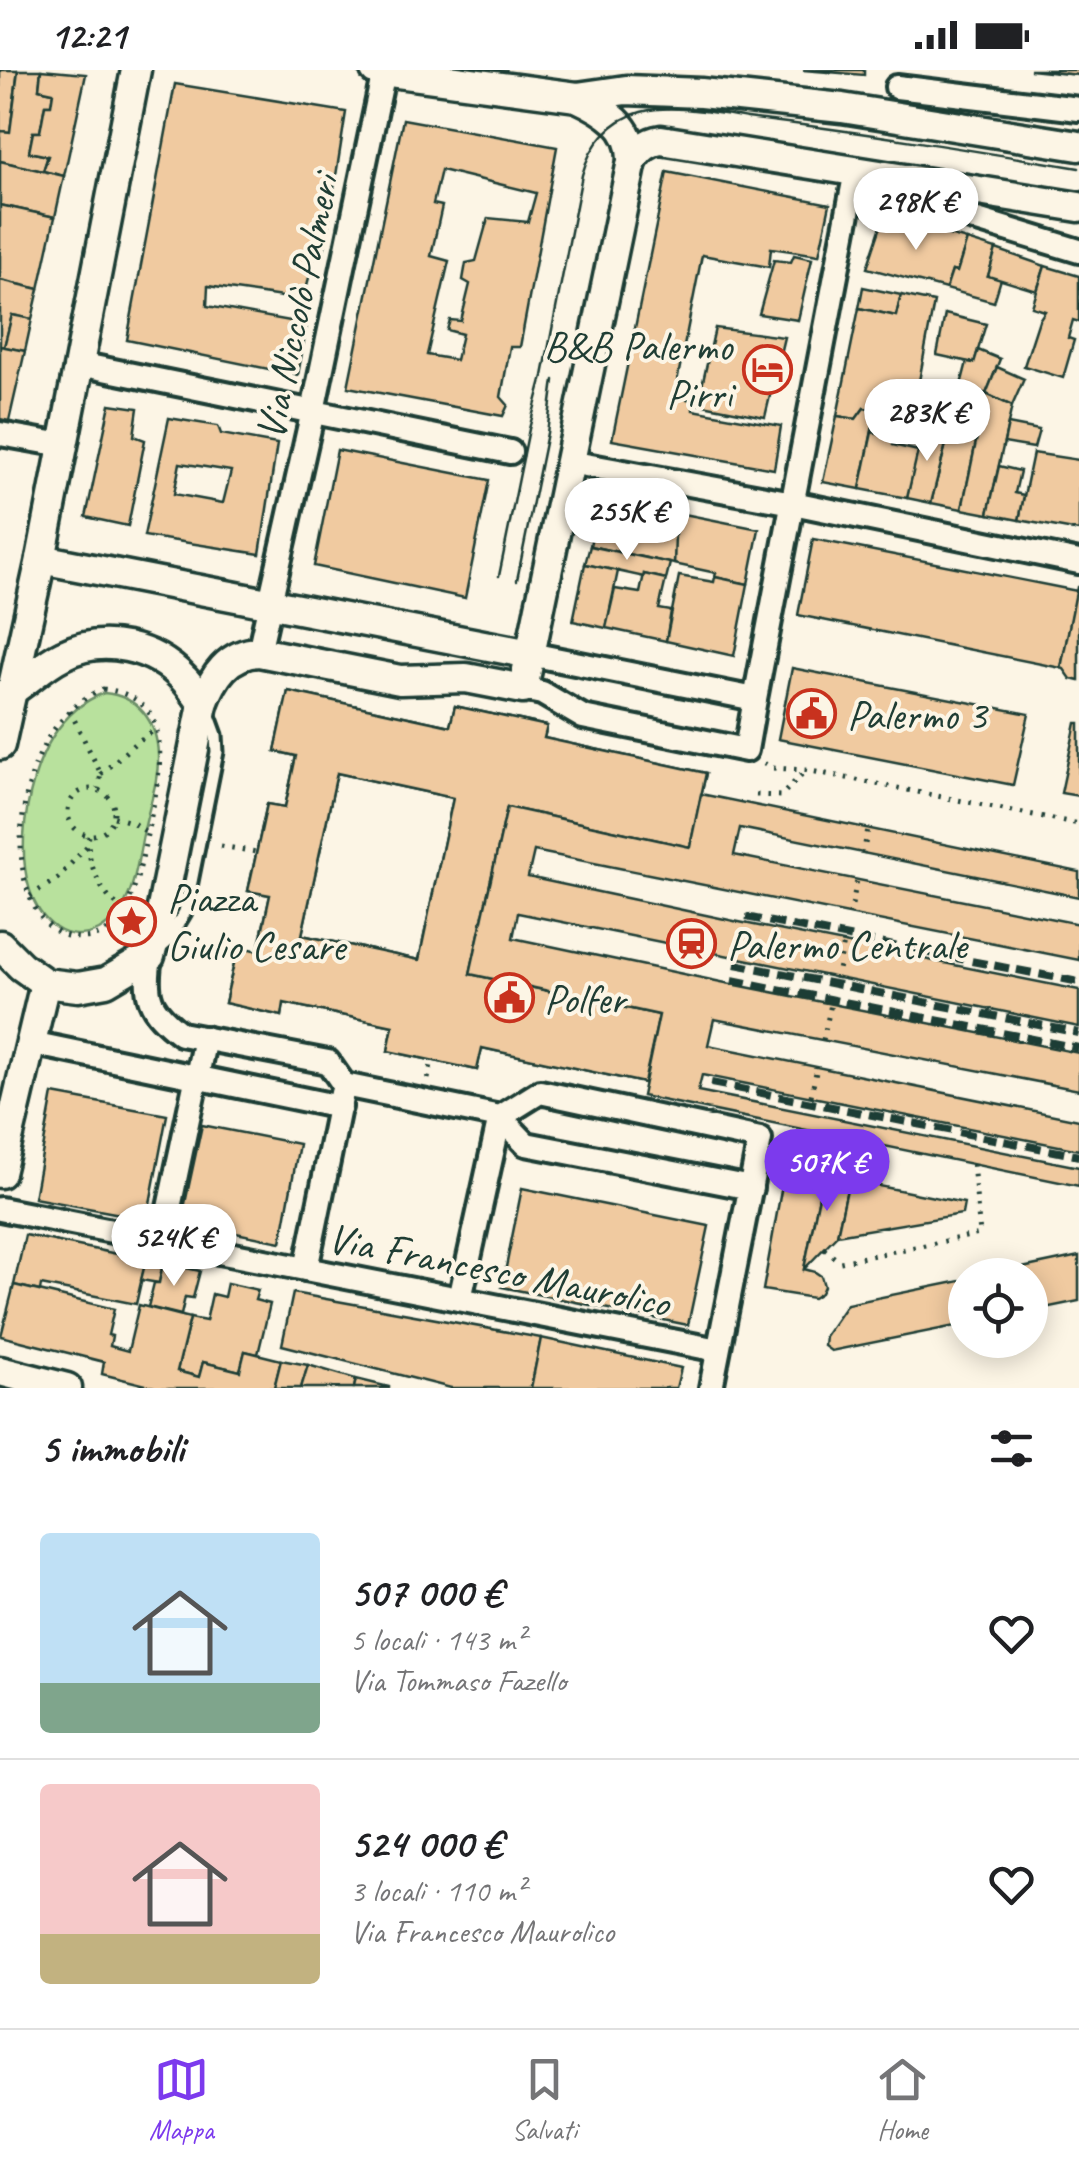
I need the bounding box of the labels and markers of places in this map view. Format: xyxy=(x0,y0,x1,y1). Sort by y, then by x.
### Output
pin: 298K € xyxy=(835,168,997,253)
place label: B&B Palermo Pirri xyxy=(544,320,737,421)
hotel icon: B&B Palermo Pirri xyxy=(741,343,793,395)
pin: 283K € xyxy=(846,379,1008,464)
pin: 255K € xyxy=(546,478,708,563)
public building icon: Palermo 3 xyxy=(786,688,838,740)
place label: Palermo 3 xyxy=(847,689,990,742)
place label: Piazza Giulio Cesare xyxy=(167,872,348,973)
place icon: Piazza Giulio Cesare xyxy=(106,895,158,947)
station icon: Palermo Centrale xyxy=(666,918,718,970)
place label: Palermo Centrale xyxy=(727,919,969,972)
public building icon: Polfer xyxy=(483,972,535,1024)
place label: Polfer xyxy=(544,973,628,1026)
pin: 507K € xyxy=(746,1129,908,1214)
pin: 524K € xyxy=(93,1204,255,1289)

